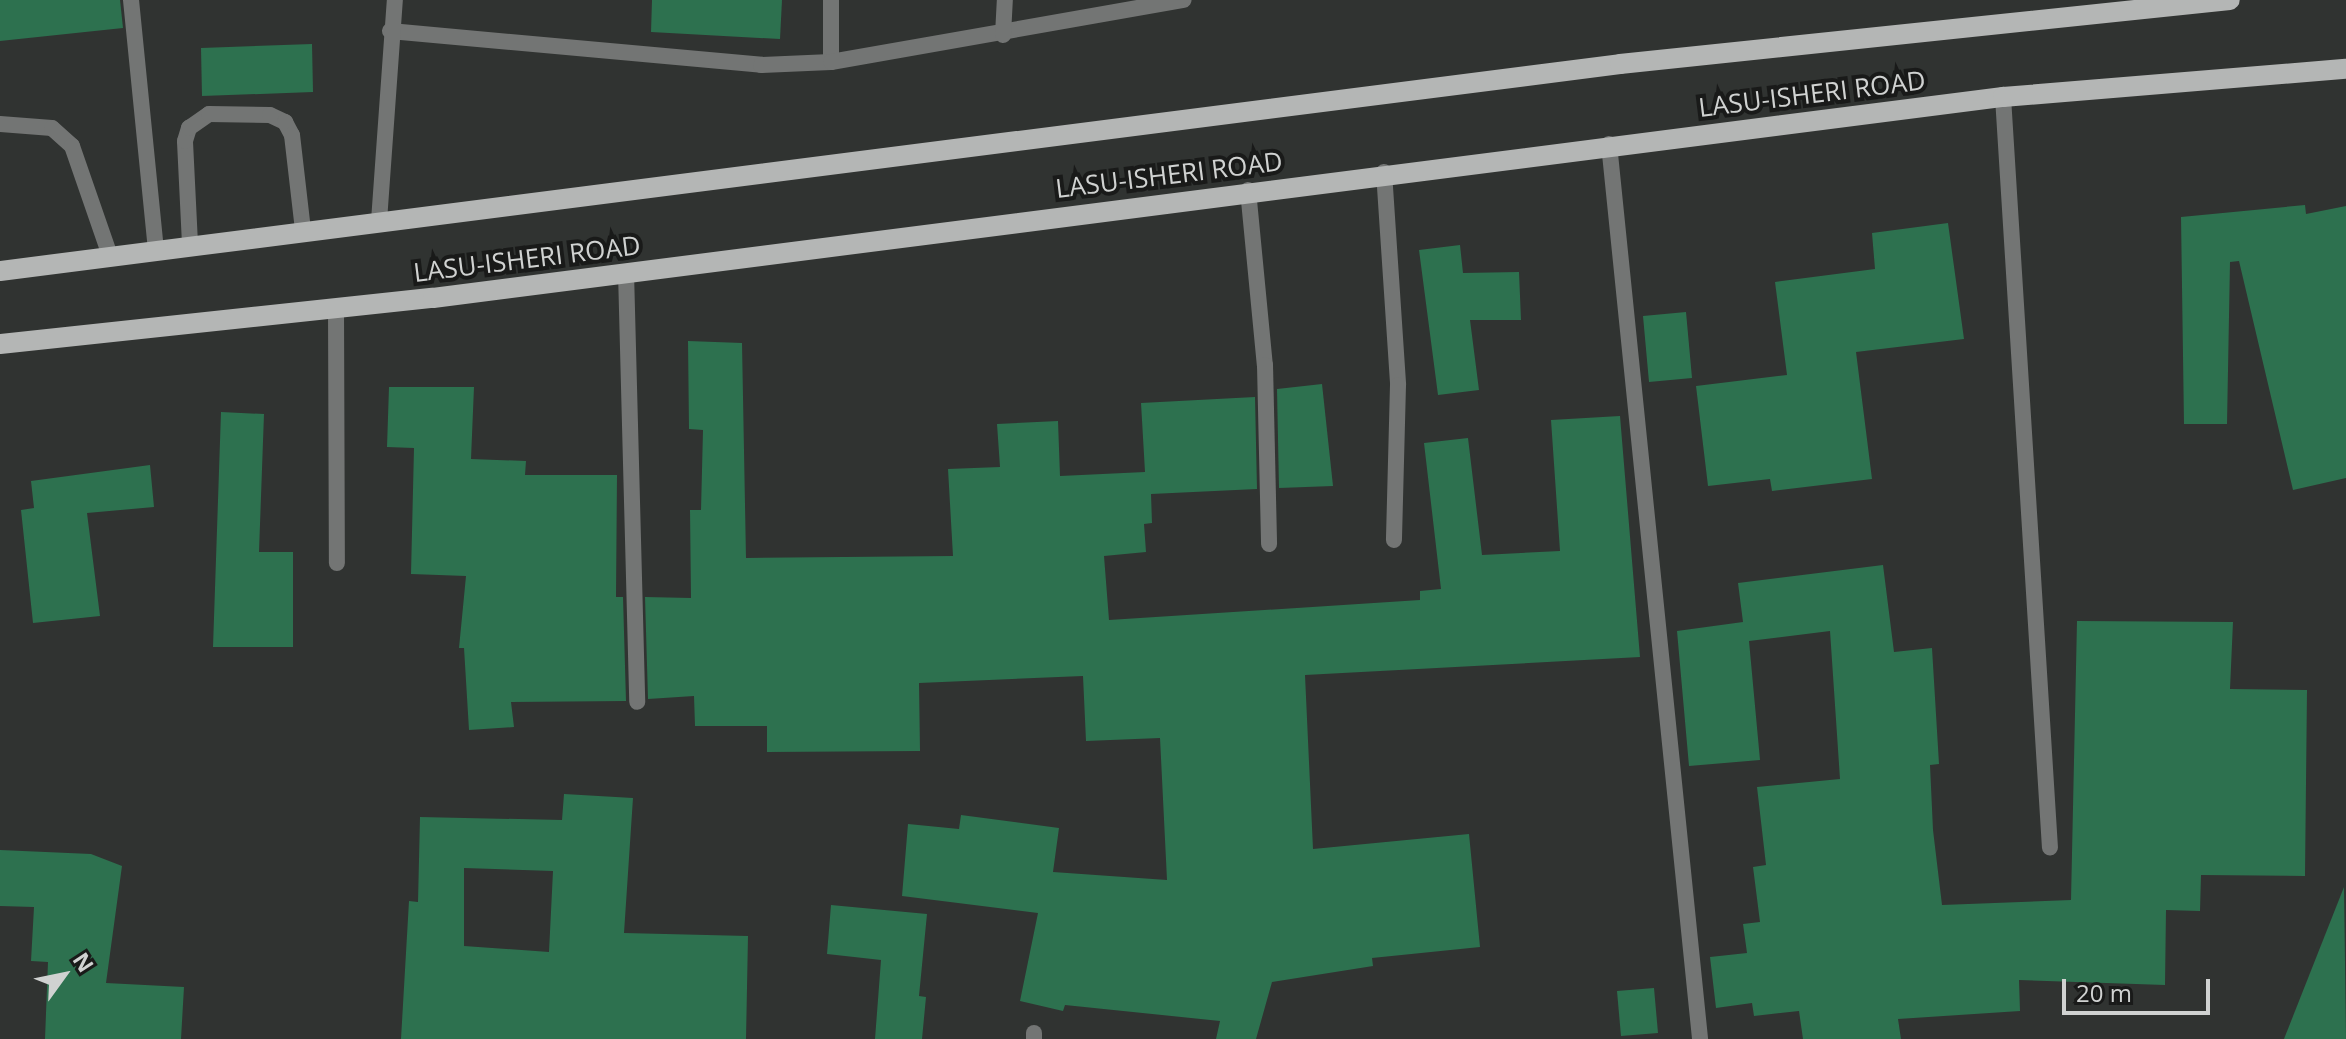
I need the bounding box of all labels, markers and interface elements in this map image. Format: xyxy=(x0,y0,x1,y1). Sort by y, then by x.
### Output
street label: LASU-ISHERI ROAD xyxy=(1697,65,1927,123)
street label: LASU-ISHERI ROAD xyxy=(1054,146,1284,204)
street label: LASU-ISHERI ROAD xyxy=(412,230,642,288)
north arrow xyxy=(24,935,104,1015)
text: N xyxy=(67,946,102,978)
scale bar xyxy=(2066,963,2214,1013)
text: 20 m xyxy=(2076,976,2132,1009)

